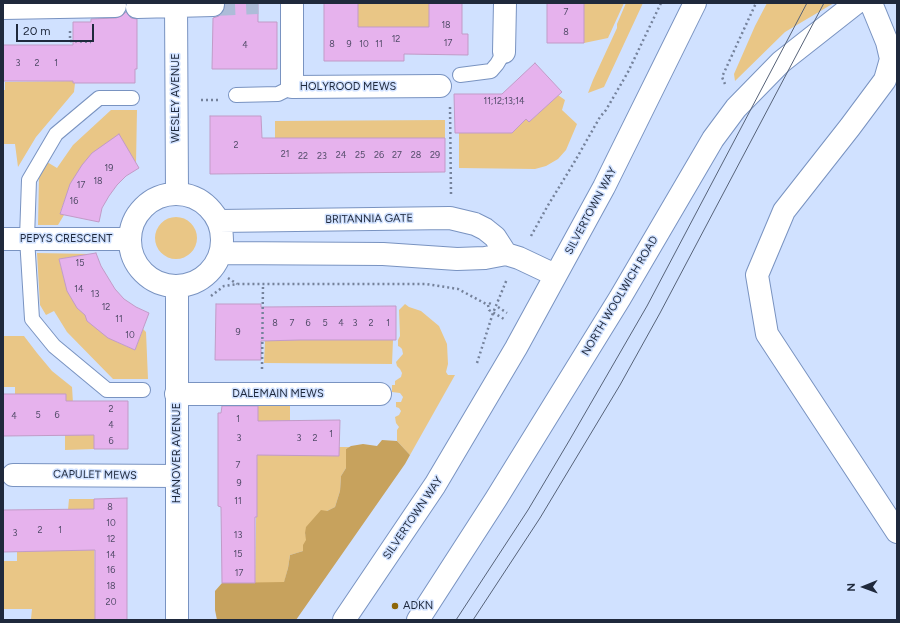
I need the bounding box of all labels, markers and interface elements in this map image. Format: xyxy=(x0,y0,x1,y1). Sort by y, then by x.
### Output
house number: 7 xyxy=(564,7,568,17)
scale bar xyxy=(18,16,96,42)
house number: 18 xyxy=(441,20,451,30)
text: 20 m xyxy=(23,24,51,38)
house number: 8 xyxy=(563,27,569,37)
house number: 12 xyxy=(392,34,400,44)
house number: 17 xyxy=(444,38,452,48)
house number: 8 xyxy=(329,39,335,49)
house number: 9 xyxy=(346,39,352,49)
house number: 10 xyxy=(359,39,369,49)
house number: 11 xyxy=(375,39,383,49)
house number: 4 xyxy=(242,40,248,50)
street label: WESLEY AVENUE xyxy=(169,53,183,143)
house number: 3 xyxy=(16,58,20,68)
house number: 2 xyxy=(34,58,40,68)
house number: 1 xyxy=(54,58,58,68)
street label: HOLYROOD MEWS xyxy=(300,80,396,94)
house number: 11;12;13;14 xyxy=(483,96,525,106)
house number: 2 xyxy=(233,140,239,150)
house number: 21 xyxy=(281,149,289,159)
house number: 24 xyxy=(336,150,346,160)
house number: 25 xyxy=(355,150,365,160)
house number: 26 xyxy=(374,150,384,160)
house number: 27 xyxy=(392,150,402,160)
house number: 28 xyxy=(411,150,421,160)
house number: 29 xyxy=(430,150,440,160)
house number: 22 xyxy=(298,151,308,161)
house number: 23 xyxy=(317,151,327,161)
house number: 19 xyxy=(105,163,113,173)
street label: SILVERTOWN WAY xyxy=(562,165,620,257)
house number: 18 xyxy=(93,176,103,186)
house number: 17 xyxy=(77,180,85,190)
house number: 16 xyxy=(70,196,78,206)
street label: BRITANNIA GATE xyxy=(325,212,413,226)
street label: PEPYS CRESCENT xyxy=(20,232,112,246)
street label: NORTH WOOLWICH ROAD xyxy=(579,234,661,358)
house number: 15 xyxy=(76,258,84,268)
house number: 14 xyxy=(74,284,84,294)
house number: 13 xyxy=(91,289,99,299)
house number: 12 xyxy=(102,302,110,312)
house number: 11 xyxy=(115,314,123,324)
house number: 8 xyxy=(272,318,278,328)
house number: 7 xyxy=(290,318,294,328)
house number: 6 xyxy=(305,318,311,328)
house number: 5 xyxy=(322,318,328,328)
house number: 4 xyxy=(338,318,344,328)
house number: 3 xyxy=(353,318,357,328)
house number: 2 xyxy=(368,318,374,328)
house number: 1 xyxy=(386,318,390,328)
house number: 9 xyxy=(235,327,241,337)
house number: 10 xyxy=(125,330,135,340)
street label: DALEMAIN MEWS xyxy=(232,387,324,401)
street label: HANOVER AVENUE xyxy=(170,403,184,503)
house number: 2 xyxy=(108,404,114,414)
house number: 5 xyxy=(35,410,41,420)
house number: 6 xyxy=(54,410,60,420)
house number: 4 xyxy=(11,411,17,421)
house number: 1 xyxy=(236,414,240,424)
house number: 4 xyxy=(108,420,114,430)
house number: 1 xyxy=(329,429,333,439)
house number: 3 xyxy=(237,433,241,443)
house number: 3 xyxy=(297,433,301,443)
house number: 2 xyxy=(312,433,318,443)
house number: 6 xyxy=(108,436,114,446)
house number: 7 xyxy=(236,460,240,470)
street label: CAPULET MEWS xyxy=(53,468,137,482)
street label: SILVERTOWN WAY xyxy=(380,474,446,562)
house number: 9 xyxy=(236,478,242,488)
house number: 11 xyxy=(234,496,242,506)
house number: 8 xyxy=(107,502,113,512)
house number: 10 xyxy=(106,518,116,528)
house number: 2 xyxy=(37,525,43,535)
house number: 1 xyxy=(58,525,62,535)
house number: 3 xyxy=(13,528,17,538)
house number: 13 xyxy=(234,530,242,540)
house number: 12 xyxy=(107,534,115,544)
house number: 15 xyxy=(234,549,242,559)
house number: 14 xyxy=(106,550,116,560)
house number: 16 xyxy=(107,565,115,575)
north arrow xyxy=(844,567,884,607)
house number: 17 xyxy=(235,568,243,578)
house number: 18 xyxy=(106,581,116,591)
text: N xyxy=(845,583,858,592)
house number: 20 xyxy=(106,597,116,607)
place label: ADKN xyxy=(403,599,433,613)
marker: ADKN xyxy=(390,601,400,611)

